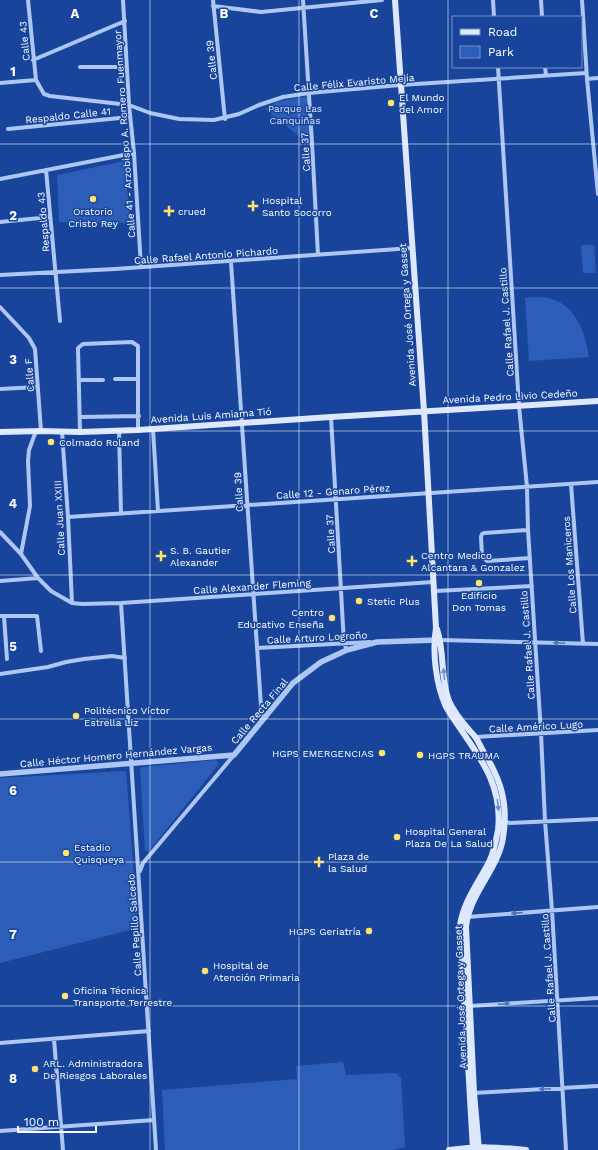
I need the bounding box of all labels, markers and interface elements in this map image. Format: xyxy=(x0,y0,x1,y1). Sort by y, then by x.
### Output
text: A xyxy=(71,6,80,21)
text: B xyxy=(220,6,229,21)
text: C xyxy=(370,6,379,21)
legend xyxy=(452,16,582,68)
street label: Calle 43 xyxy=(17,21,32,61)
text: Road xyxy=(488,25,517,39)
street label: Calle 41 - Arzobispo A. Romero Fuenmayor xyxy=(112,30,137,238)
street label: Calle 39 xyxy=(204,40,219,80)
text: Park xyxy=(488,45,514,59)
text: 1 xyxy=(10,64,16,79)
street label: Calle Félix Evaristo Mejía xyxy=(293,72,415,93)
place label: El Mundo del Amor xyxy=(399,92,445,115)
marker: El Mundo del Amor xyxy=(386,98,396,108)
park label: Parque Las Canquiñas xyxy=(268,103,322,126)
street label: Respaldo Calle 41 xyxy=(25,106,111,125)
street label: Calle 37 xyxy=(299,132,312,172)
street label: Respaldo 43 xyxy=(35,191,52,252)
marker: Oratorio Cristo Rey xyxy=(88,194,98,204)
place label: Hospital Santo Socorro xyxy=(262,195,332,218)
marker: Hospital Santo Socorro xyxy=(247,200,259,212)
marker: crued xyxy=(163,205,175,217)
place label: Oratorio Cristo Rey xyxy=(68,206,119,229)
place label: crued xyxy=(178,206,206,217)
text: 2 xyxy=(9,208,17,223)
street label: Avenida José Ortega y Gasset xyxy=(397,242,418,387)
street label: Calle Rafael Antonio Pichardo xyxy=(134,245,278,266)
street label: Calle Rafael J. Castillo xyxy=(497,267,516,377)
text: 3 xyxy=(9,352,17,367)
street label: Calle F xyxy=(23,358,36,392)
street label: Avenida Pedro Livio Cedeño xyxy=(442,387,578,406)
street label: Avenida Luis Amiama Tió xyxy=(150,406,272,425)
marker: Colmado Roland xyxy=(46,437,56,447)
place label: Colmado Roland xyxy=(59,437,139,448)
street label: Calle 39 xyxy=(232,472,245,512)
street label: Calle Juan XXIII xyxy=(52,480,67,556)
street label: Calle 12 - Genaro Pérez xyxy=(276,482,390,501)
text: 4 xyxy=(9,496,18,511)
street label: Calle 37 xyxy=(324,514,337,554)
street label: Calle Los Maniceros xyxy=(561,516,578,614)
place label: S. B. Gautier Alexander xyxy=(170,545,231,568)
marker: S. B. Gautier Alexander xyxy=(155,550,167,562)
place label: Centro Medico Alcantara & Gonzalez xyxy=(421,550,525,573)
marker: Centro Medico Alcantara & Gonzalez xyxy=(406,555,418,567)
street label: Calle Alexander Fleming xyxy=(193,577,312,596)
marker: Edificio Don Tomas xyxy=(474,578,484,588)
place label: Edificio Don Tomas xyxy=(452,590,506,613)
street label: Calle Rafael J. Castillo xyxy=(518,590,537,700)
marker: Stetic Plus xyxy=(354,596,364,606)
place label: Stetic Plus xyxy=(367,596,420,607)
place label: Centro Educativo Enseña xyxy=(237,607,324,630)
marker: Centro Educativo Enseña xyxy=(327,613,337,623)
street label: Calle Arturo Logroño xyxy=(266,629,368,646)
text: 5 xyxy=(9,639,17,654)
one-way arrow xyxy=(552,640,565,646)
one-way arrow xyxy=(440,668,447,680)
street label: Calle Recta Final xyxy=(229,676,290,746)
place label: Politécnico Víctor Estrella Liz xyxy=(84,705,170,728)
marker: Politécnico Víctor Estrella Liz xyxy=(71,711,81,721)
street label: Calle Américo Lugo xyxy=(489,719,583,734)
street label: Calle Héctor Homero Hernández Vargas xyxy=(19,742,213,769)
place label: HGPS EMERGENCIAS xyxy=(272,748,374,759)
marker: HGPS EMERGENCIAS xyxy=(377,748,387,758)
marker: HGPS TRAUMA xyxy=(415,750,425,760)
place label: HGPS TRAUMA xyxy=(428,750,500,761)
text: 6 xyxy=(9,783,17,798)
one-way arrow xyxy=(495,799,501,811)
place label: Hospital General Plaza De La Salud xyxy=(405,826,493,849)
marker: Hospital General Plaza De La Salud xyxy=(392,832,402,842)
place label: Estadio Quisqueya xyxy=(74,842,125,865)
marker: Estadio Quisqueya xyxy=(61,848,71,858)
place label: Plaza de la Salud xyxy=(328,851,369,874)
marker: Plaza de la Salud xyxy=(313,856,325,868)
street label: Calle Pepillo Salcedo xyxy=(125,873,144,977)
one-way arrow xyxy=(511,909,523,916)
street label: Calle Rafael J. Castillo xyxy=(539,913,558,1023)
street label: Avenida José Ortega y Gasset xyxy=(452,924,469,1069)
place label: HGPS Geriatría xyxy=(289,926,361,937)
marker: HGPS Geriatría xyxy=(364,926,374,936)
text: 7 xyxy=(9,927,17,942)
place label: Hospital de Atención Primaria xyxy=(213,960,300,983)
marker: Hospital de Atención Primaria xyxy=(200,966,210,976)
place label: Oficina Técnica Transporte Terrestre xyxy=(73,985,172,1008)
marker: Oficina Técnica Transporte Terrestre xyxy=(60,991,70,1001)
one-way arrow xyxy=(498,1000,510,1007)
place label: ARL. Administradora De Riesgos Laborales xyxy=(43,1058,147,1081)
marker: ARL. Administradora De Riesgos Laborales xyxy=(30,1064,40,1074)
text: 8 xyxy=(9,1071,17,1086)
one-way arrow xyxy=(539,1085,551,1092)
scale bar xyxy=(18,1108,96,1134)
text: 100 m xyxy=(24,1115,59,1129)

